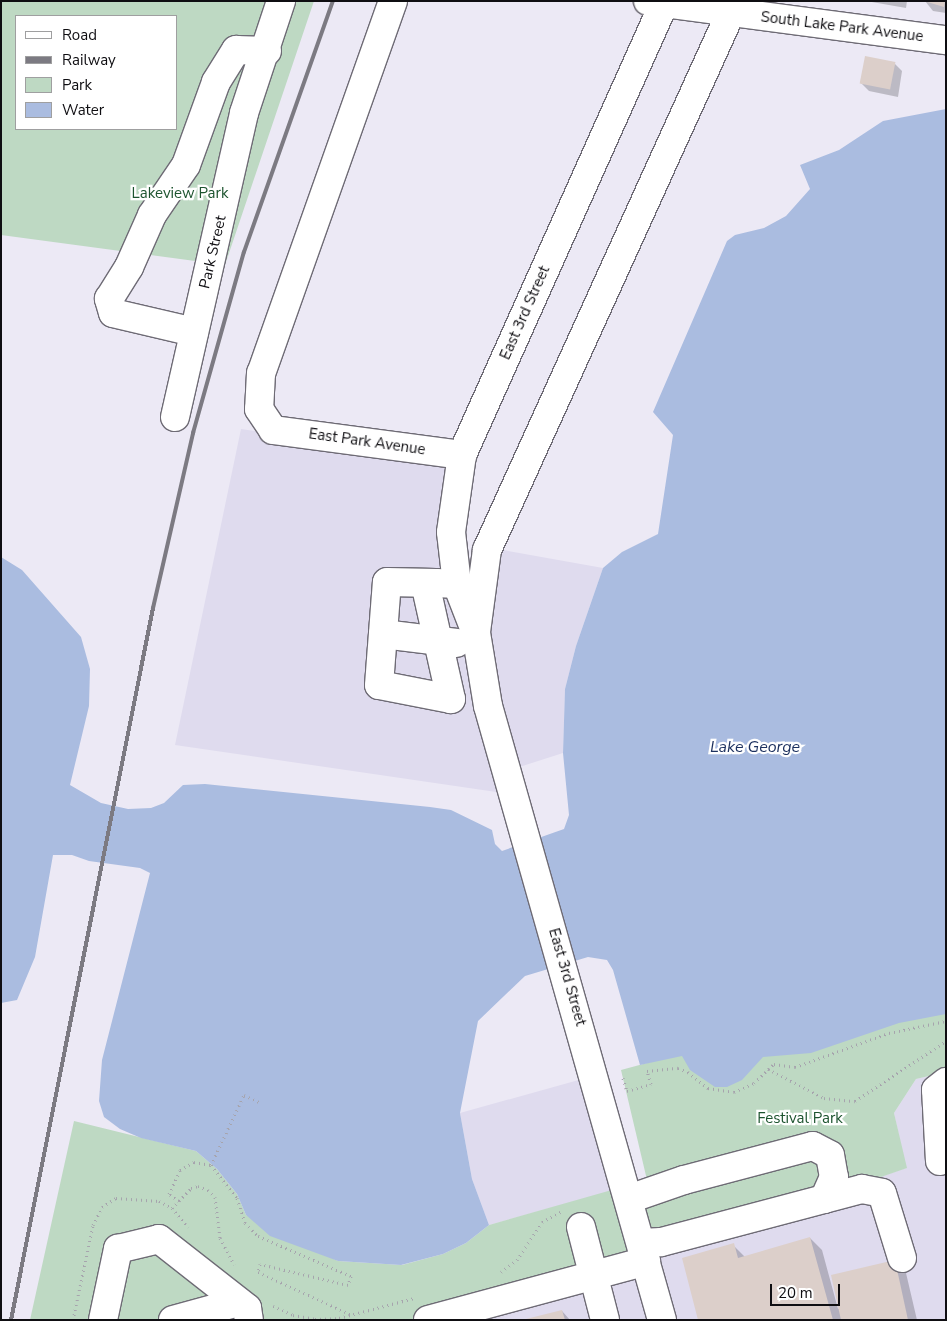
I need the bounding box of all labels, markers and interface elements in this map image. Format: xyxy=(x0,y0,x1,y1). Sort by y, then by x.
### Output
street label: South Lake Park Avenue xyxy=(760,8,924,46)
legend xyxy=(15,15,178,130)
text: Road xyxy=(62,25,97,45)
text: Railway xyxy=(62,50,116,70)
text: Park xyxy=(62,75,92,95)
text: Water xyxy=(62,100,104,120)
park label: Lakeview Park xyxy=(132,185,228,203)
street label: Park Street xyxy=(196,214,230,290)
street label: East 3rd Street xyxy=(496,263,554,363)
street label: East Park Avenue xyxy=(307,425,427,459)
water label: Lake George xyxy=(710,737,800,757)
street label: East 3rd Street xyxy=(544,926,590,1028)
park label: Festival Park xyxy=(757,1110,843,1128)
scale bar xyxy=(772,1274,842,1306)
text: 20 m xyxy=(778,1283,813,1303)

